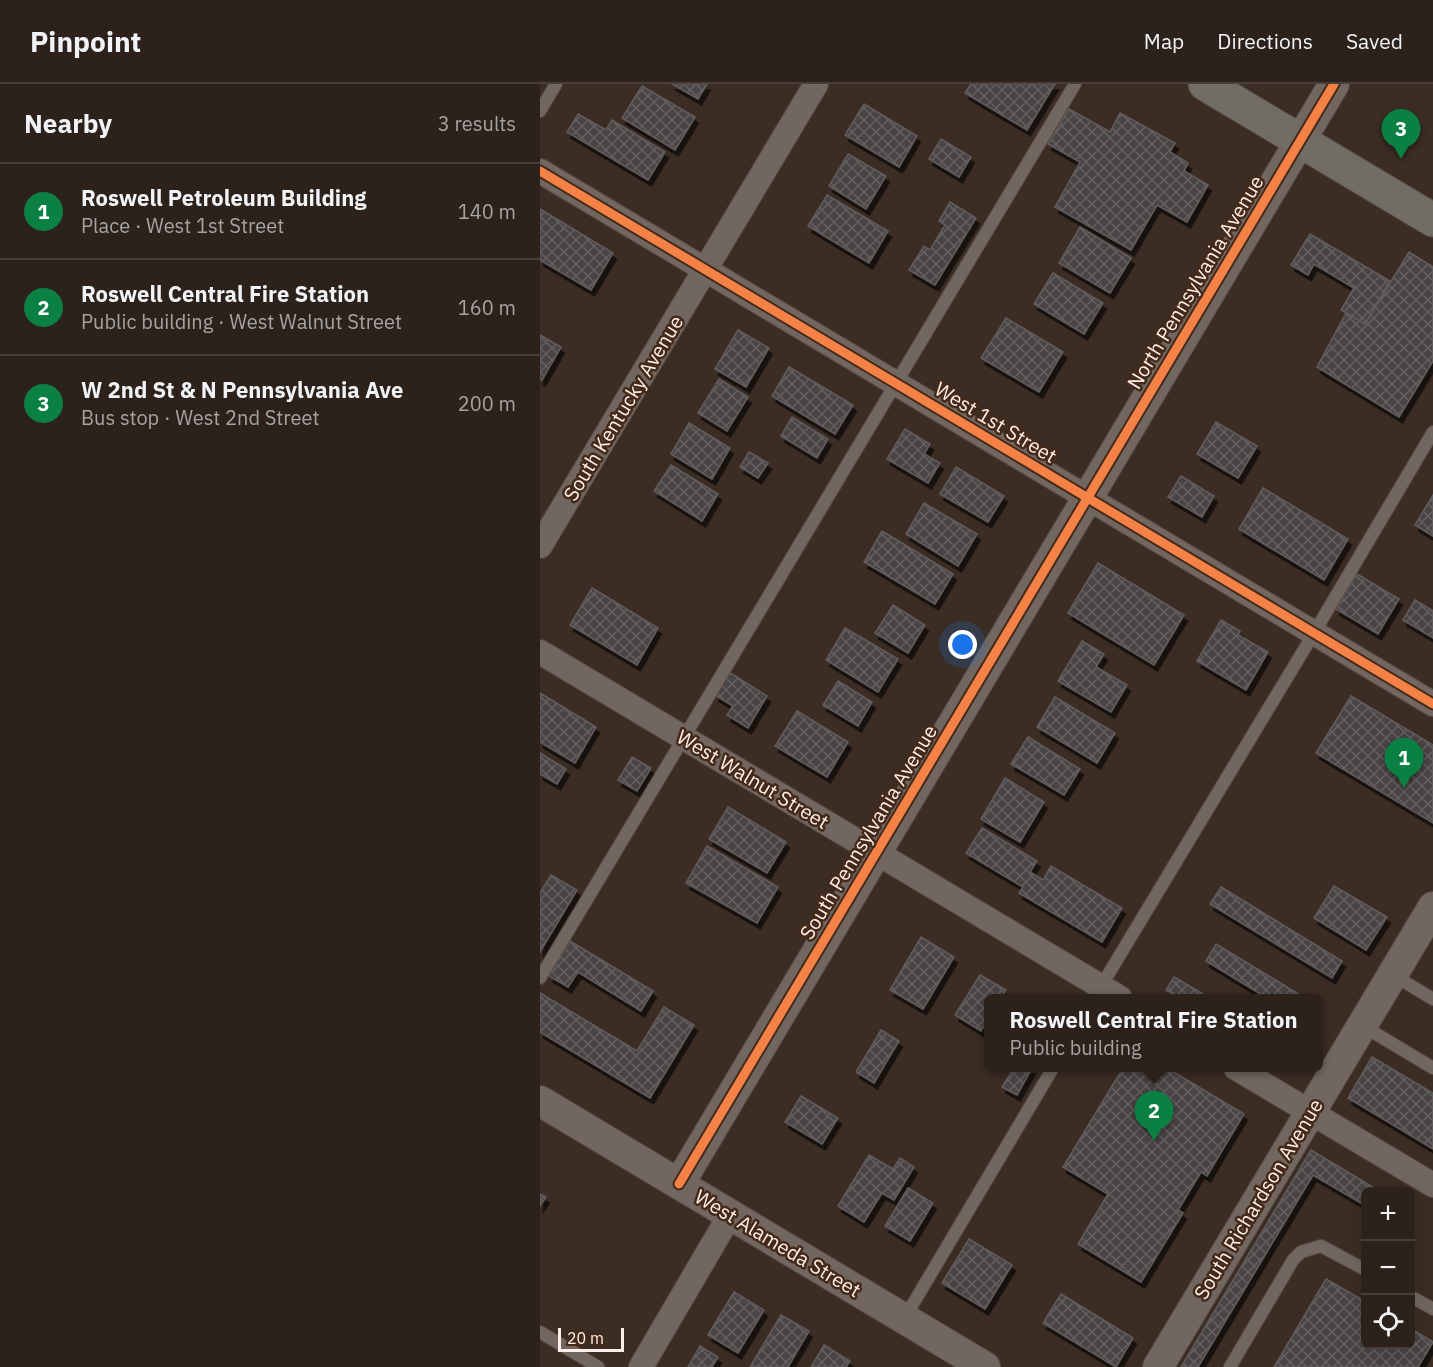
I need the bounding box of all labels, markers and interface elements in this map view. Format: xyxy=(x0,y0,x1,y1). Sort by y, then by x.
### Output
text: Pinpoint xyxy=(30,23,141,60)
text: Map xyxy=(1144,27,1184,55)
text: Directions xyxy=(1217,27,1313,55)
text: Saved xyxy=(1346,27,1403,55)
text: Nearby xyxy=(24,106,112,140)
text: 3 results xyxy=(438,110,516,137)
pin: 3 xyxy=(1382,110,1420,159)
street label: North Pennsylvania Avenue xyxy=(1120,170,1270,394)
text: Roswell Petroleum Building xyxy=(81,183,366,212)
text: 1 xyxy=(38,198,50,225)
text: 140 m xyxy=(458,198,516,225)
text: Place · West 1st Street xyxy=(81,212,284,239)
text: Roswell Central Fire Station xyxy=(81,279,369,308)
text: 2 xyxy=(38,294,50,321)
text: 160 m xyxy=(458,294,516,321)
text: Public building · West Walnut Street xyxy=(81,308,402,335)
street label: South Kentucky Avenue xyxy=(557,310,689,506)
text: W 2nd St & N Pennsylvania Ave xyxy=(81,375,403,404)
street label: West 1st Street xyxy=(930,375,1062,469)
text: 3 xyxy=(38,390,50,417)
text: 200 m xyxy=(458,390,516,417)
text: Bus stop · West 2nd Street xyxy=(81,404,320,431)
your location xyxy=(948,630,977,659)
street label: South Pennsylvania Avenue xyxy=(793,720,943,944)
street label: West Walnut Street xyxy=(672,723,834,835)
pin: 1 xyxy=(1384,738,1424,788)
popup xyxy=(984,994,1323,1072)
text: Roswell Central Fire Station xyxy=(1009,1005,1298,1034)
text: Public building xyxy=(1009,1034,1142,1061)
pin: 2 xyxy=(1134,1092,1174,1141)
street label: South Richardson Avenue xyxy=(1187,1094,1329,1304)
street label: West Alameda Street xyxy=(690,1183,866,1303)
map controls xyxy=(1361,1187,1415,1349)
button: + xyxy=(1361,1187,1415,1241)
button: − xyxy=(1361,1241,1415,1295)
button: locate xyxy=(1361,1295,1415,1349)
scale bar xyxy=(558,1325,624,1352)
text: 20 m xyxy=(567,1328,604,1348)

